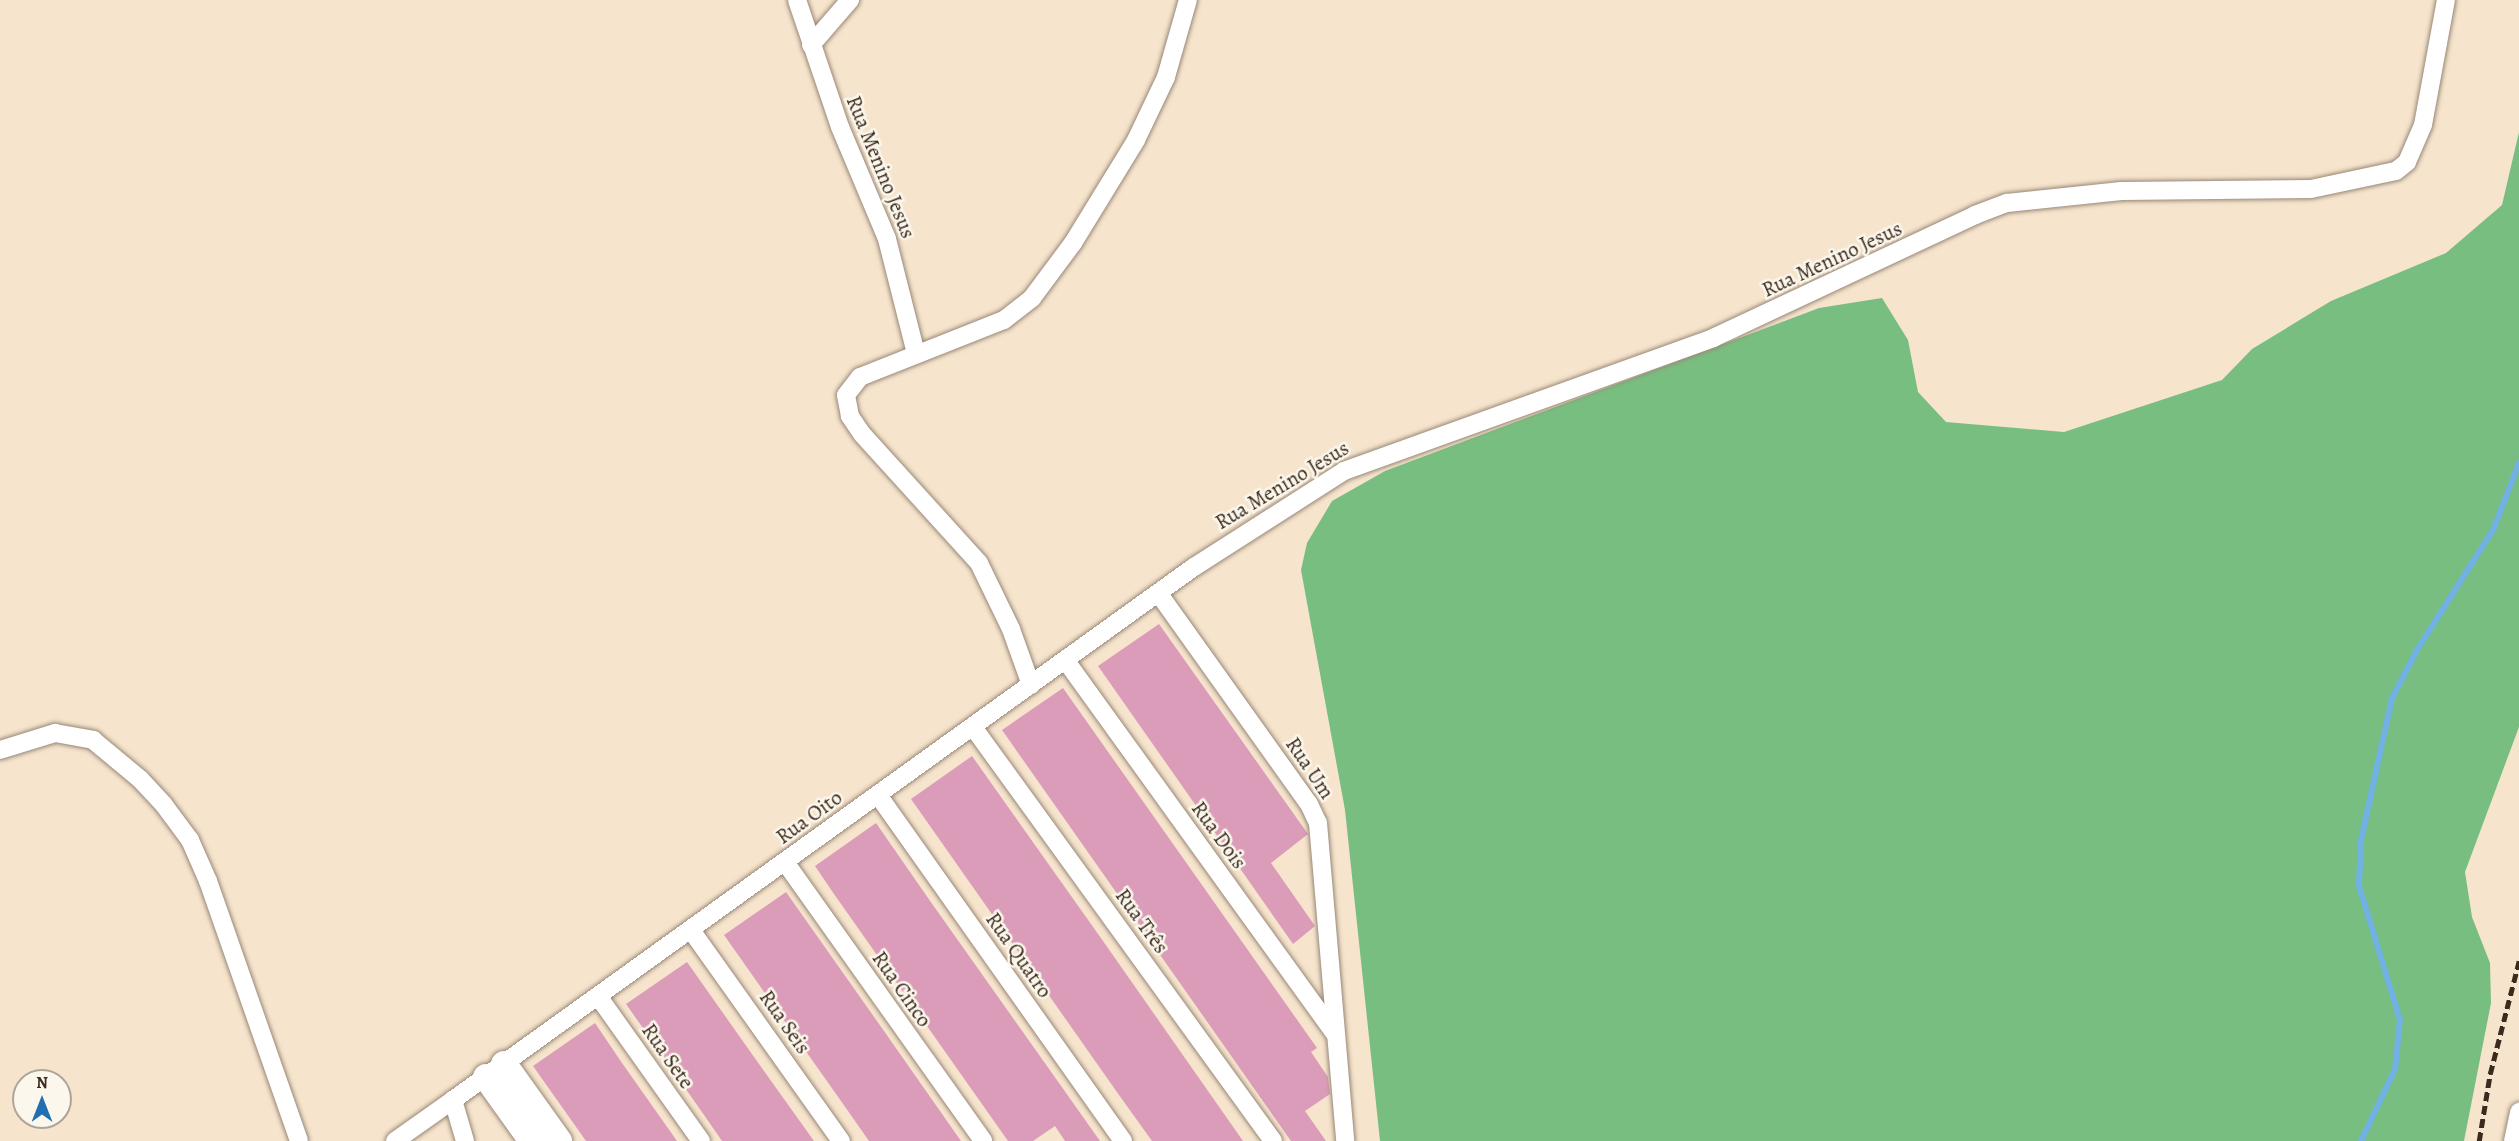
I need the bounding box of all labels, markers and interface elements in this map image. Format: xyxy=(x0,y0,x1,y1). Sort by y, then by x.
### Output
street label: Rua Menino Jesus xyxy=(841,92,921,242)
street label: Rua Menino Jesus xyxy=(1758,216,1906,302)
street label: Rua Menino Jesus xyxy=(1211,435,1353,535)
street label: Rua Um xyxy=(1280,732,1340,804)
street label: Rua Oito xyxy=(771,785,847,849)
street label: Rua Dois xyxy=(1186,796,1252,874)
street label: Rua Três xyxy=(1110,884,1174,958)
street label: Rua Quatro xyxy=(980,907,1058,1003)
street label: Rua Cinco xyxy=(867,946,937,1032)
street label: Rua Seis xyxy=(754,985,816,1059)
street label: Rua Sete xyxy=(636,1018,700,1094)
north arrow xyxy=(12,1069,72,1129)
text: N xyxy=(36,1072,48,1094)

